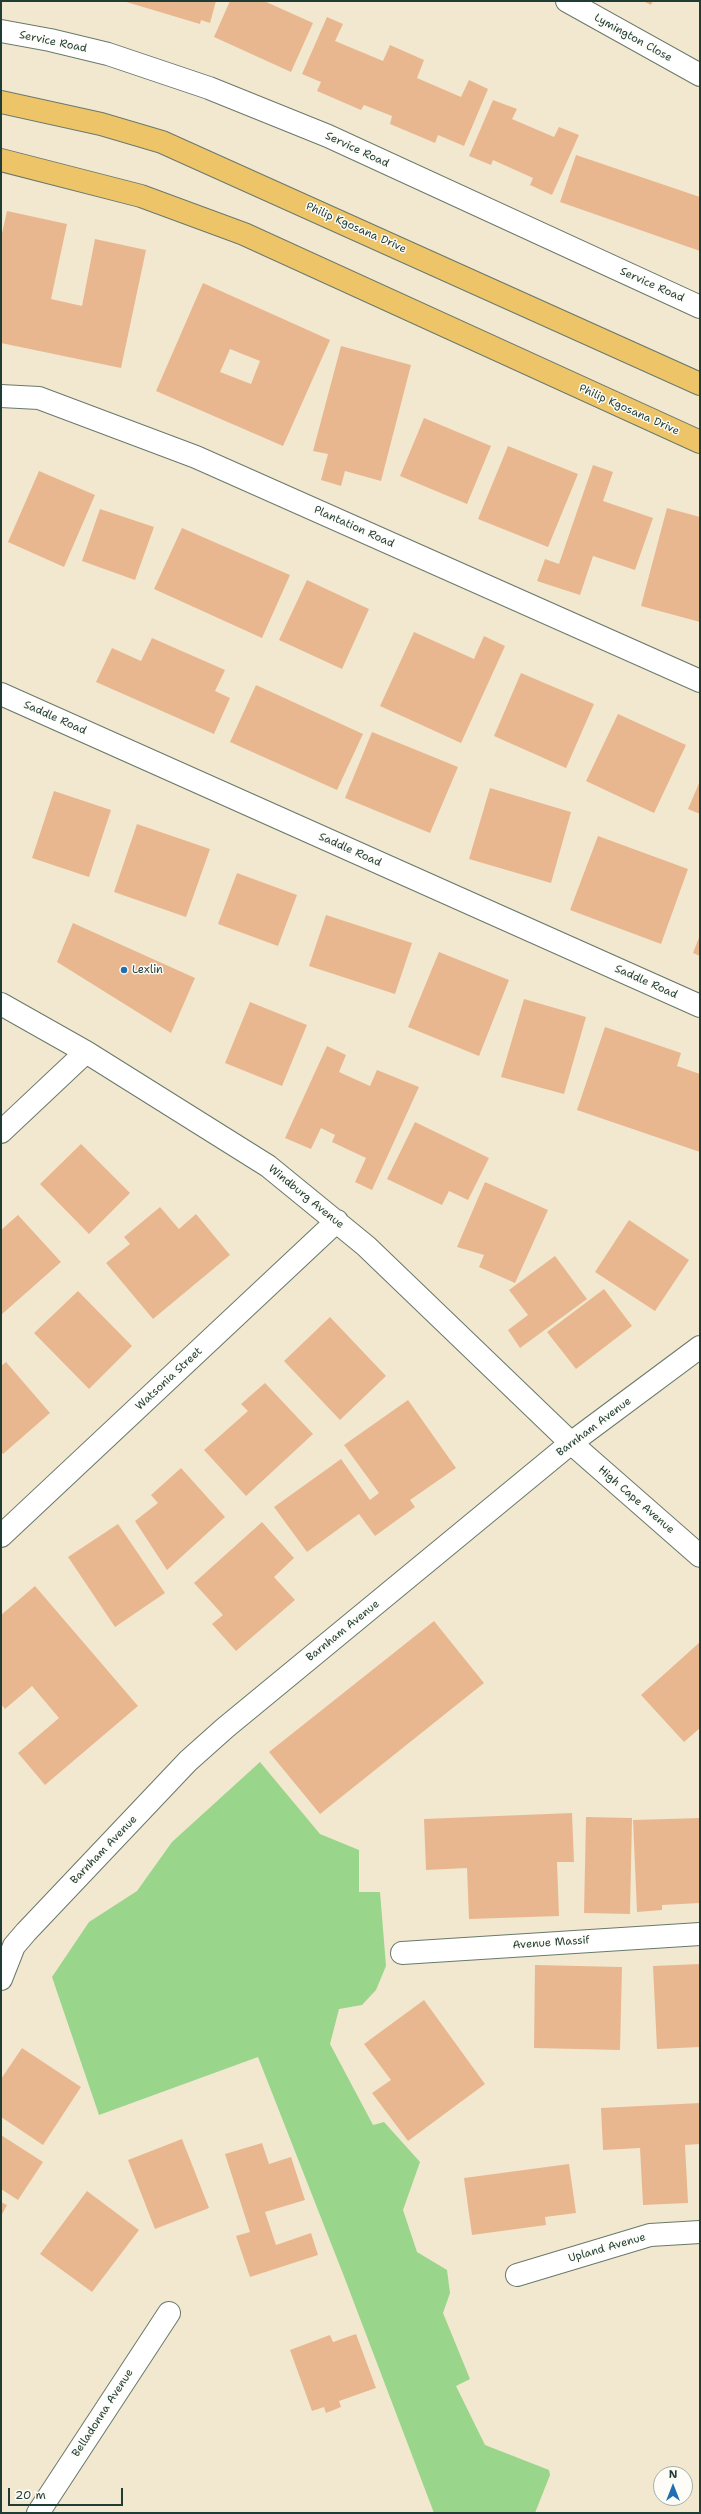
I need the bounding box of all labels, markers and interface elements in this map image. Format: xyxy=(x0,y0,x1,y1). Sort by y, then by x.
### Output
street label: Lymington Close xyxy=(592,11,674,65)
street label: Service Road xyxy=(18,28,88,56)
street label: Service Road xyxy=(323,129,391,171)
street label: Philip Kgosana Drive xyxy=(304,200,408,256)
street label: Service Road xyxy=(618,265,686,305)
street label: Philip Kgosana Drive xyxy=(577,382,681,438)
street label: Plantation Road xyxy=(312,503,396,551)
street label: Saddle Road xyxy=(22,698,88,738)
street label: Saddle Road xyxy=(317,830,383,870)
street label: Saddle Road xyxy=(613,962,679,1002)
place label: Lexlin xyxy=(132,963,163,977)
marker: Lexlin xyxy=(119,965,129,975)
street label: Windburg Avenue xyxy=(265,1162,347,1232)
street label: Watsonia Street xyxy=(133,1345,205,1413)
street label: Barnham Avenue xyxy=(554,1395,634,1459)
street label: High Cape Avenue xyxy=(595,1463,677,1537)
street label: Barnham Avenue xyxy=(304,1598,382,1664)
street label: Barnham Avenue xyxy=(68,1813,140,1887)
street label: Avenue Massif xyxy=(512,1934,590,1952)
street label: Upland Avenue xyxy=(567,2231,647,2265)
street label: Belladonna Avenue xyxy=(70,2367,136,2459)
north arrow xyxy=(653,2466,693,2506)
text: N xyxy=(669,2467,677,2482)
scale bar xyxy=(10,2480,125,2506)
text: 20 m xyxy=(15,2487,46,2503)

